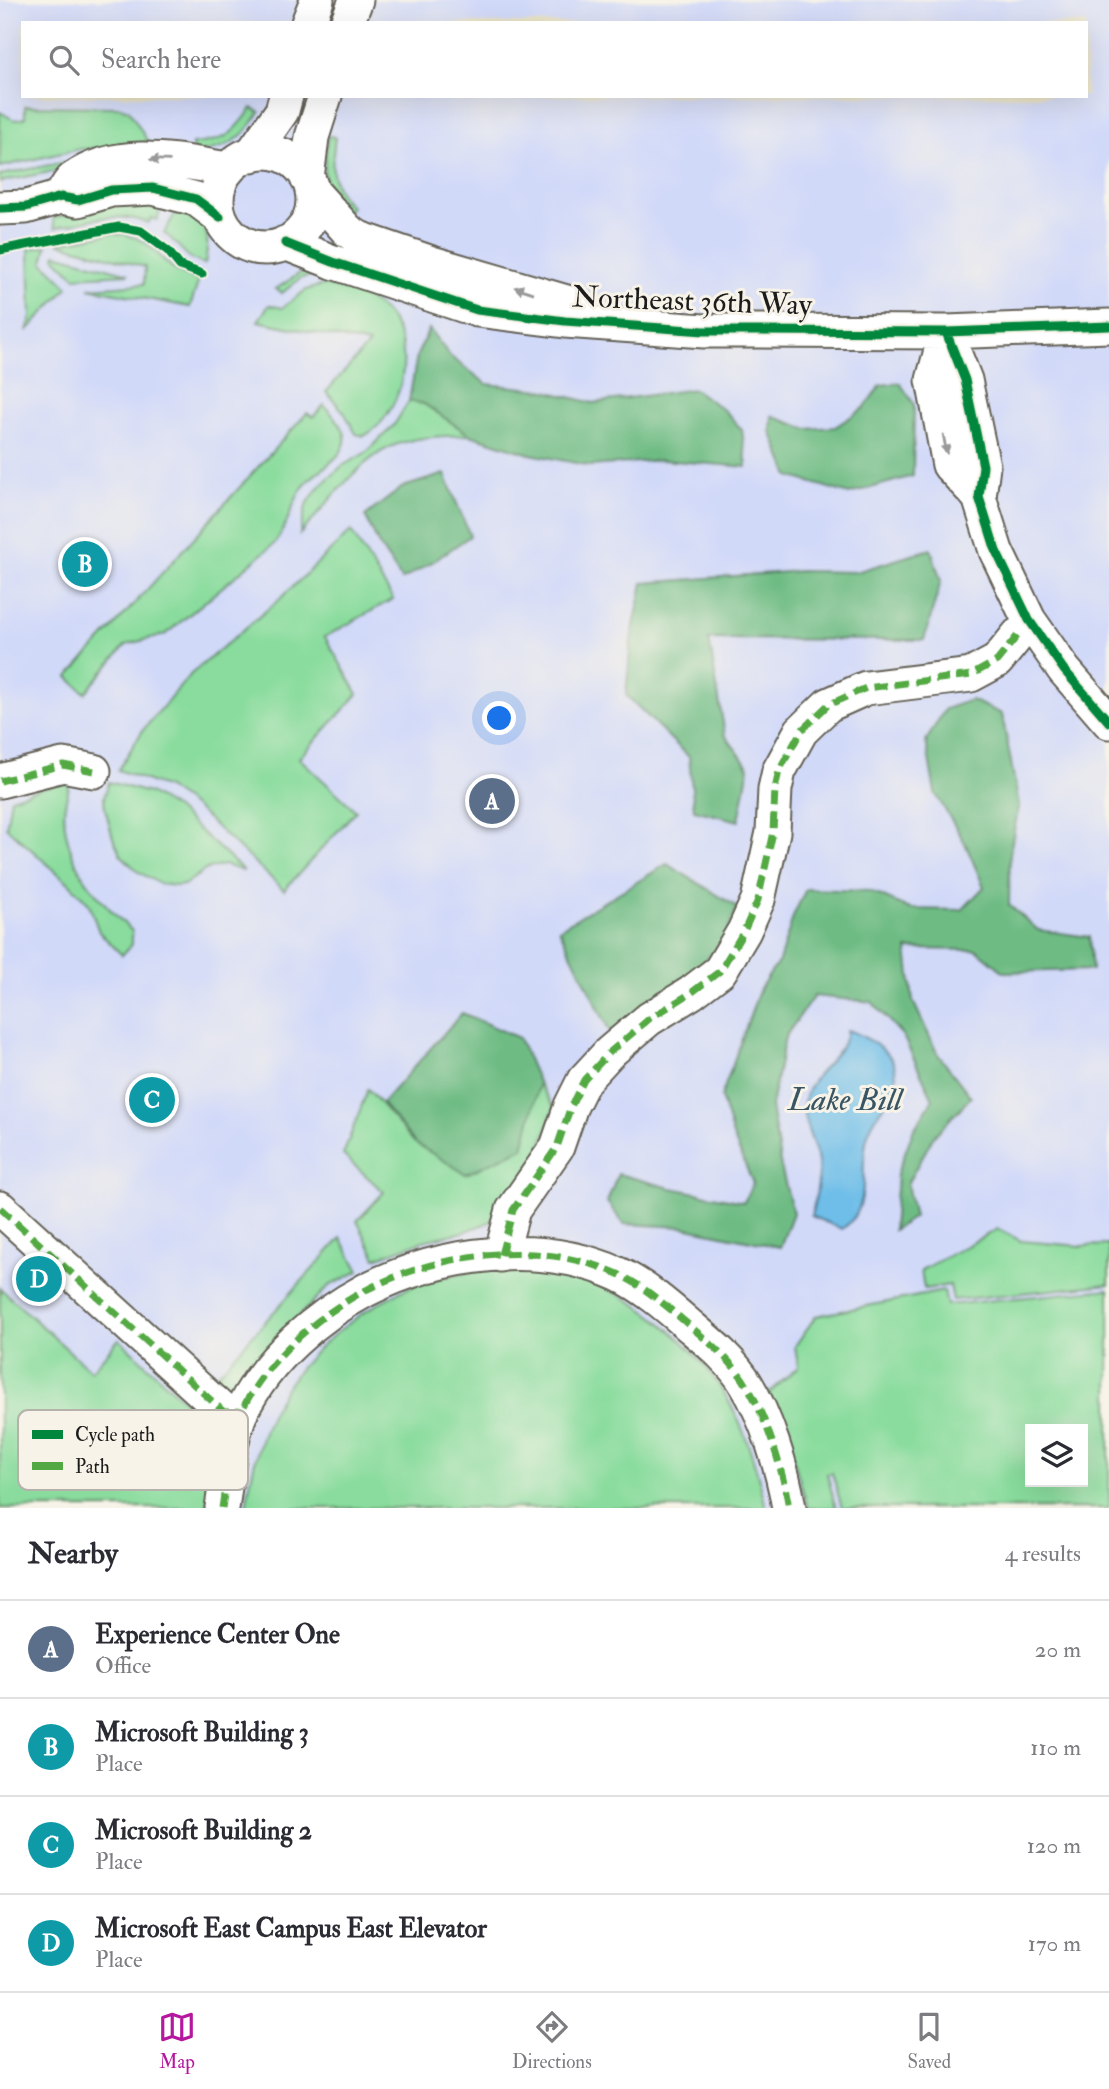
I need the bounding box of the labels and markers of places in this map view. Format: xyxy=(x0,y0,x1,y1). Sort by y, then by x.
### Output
pin: B xyxy=(62,538,108,590)
pin: A xyxy=(469,775,515,827)
pin: C xyxy=(129,1074,175,1126)
pin: D xyxy=(16,1253,62,1305)

